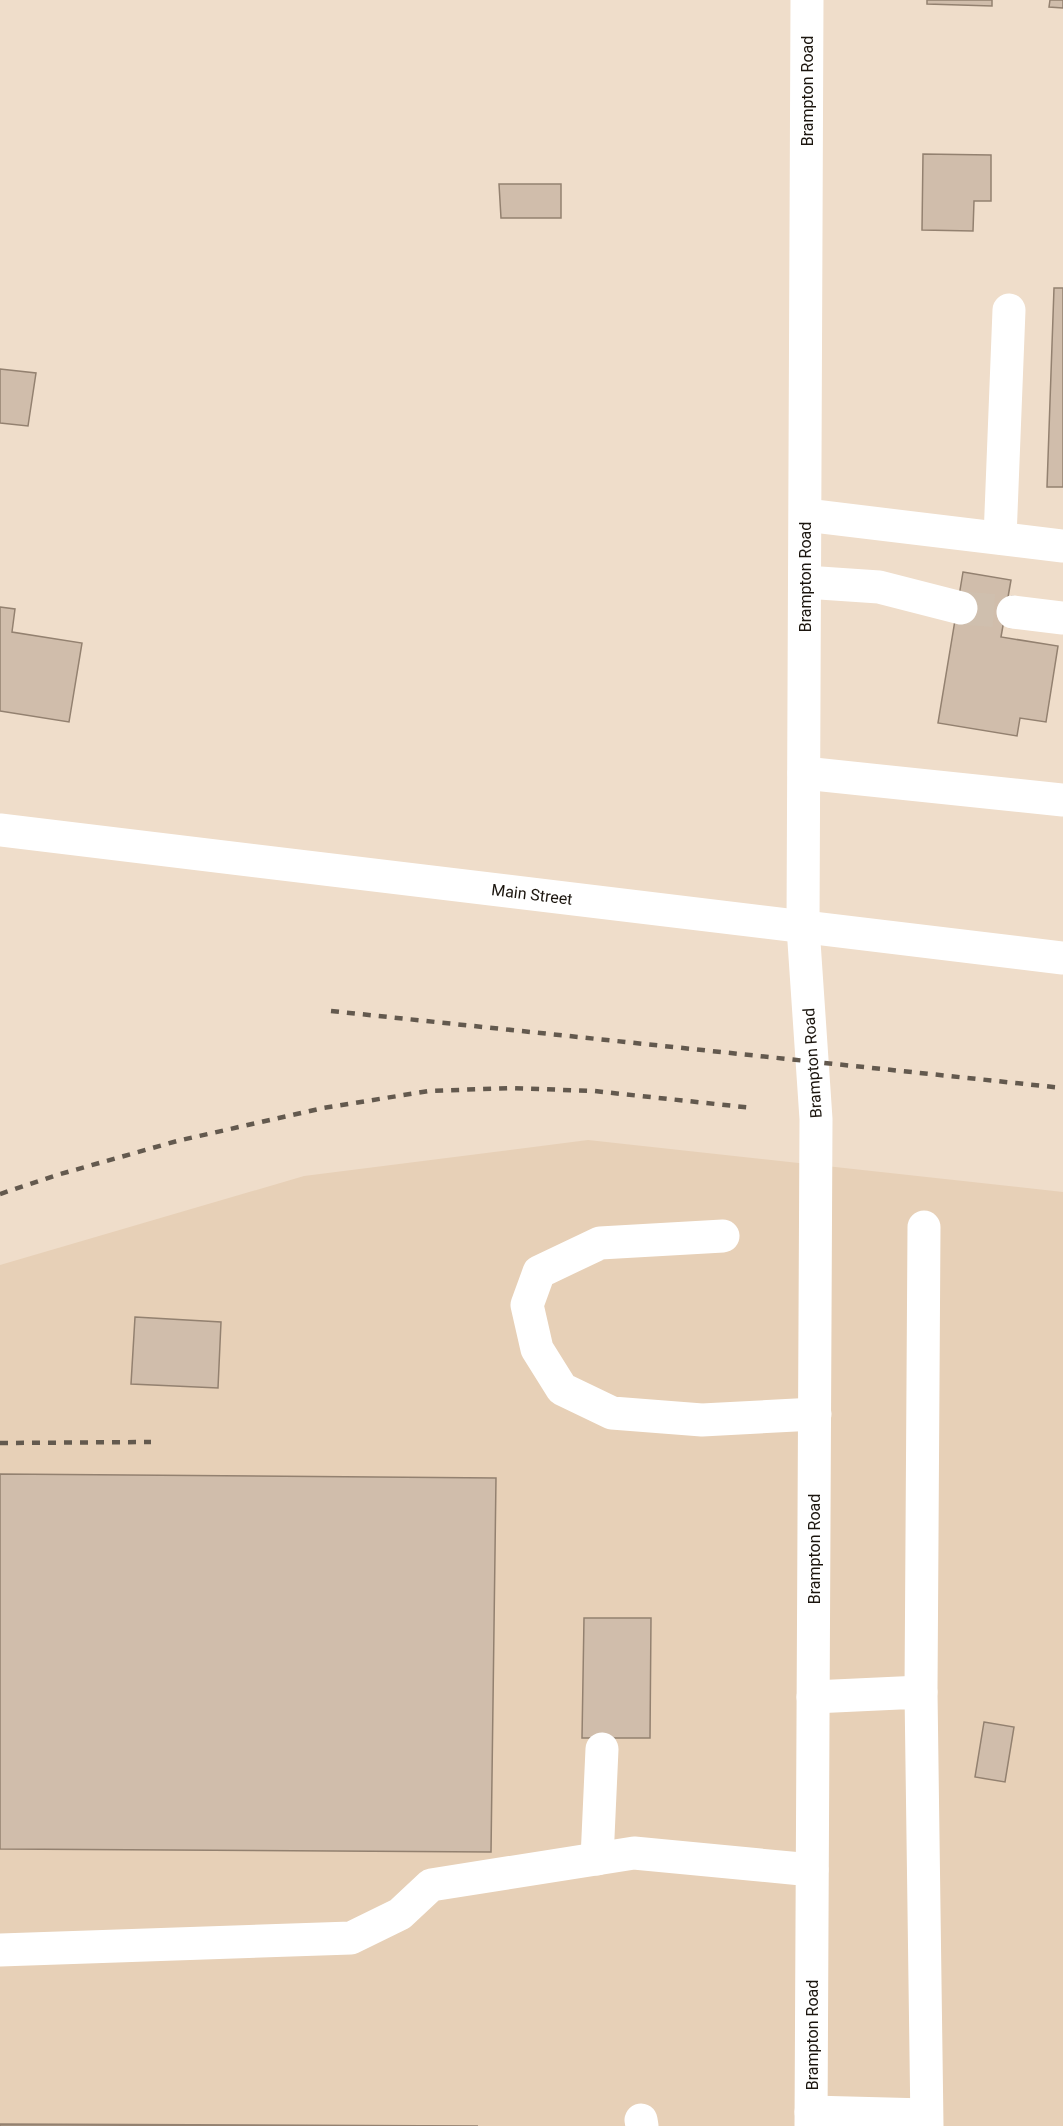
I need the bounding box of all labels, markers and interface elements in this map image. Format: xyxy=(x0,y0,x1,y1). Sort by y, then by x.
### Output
street label: Brampton Road xyxy=(798,36,817,146)
street label: Brampton Road xyxy=(796,522,815,632)
street label: Main Street xyxy=(490,880,574,909)
street label: Brampton Road xyxy=(799,1007,826,1119)
street label: Brampton Road xyxy=(805,1494,824,1604)
street label: Brampton Road xyxy=(803,1980,822,2090)

